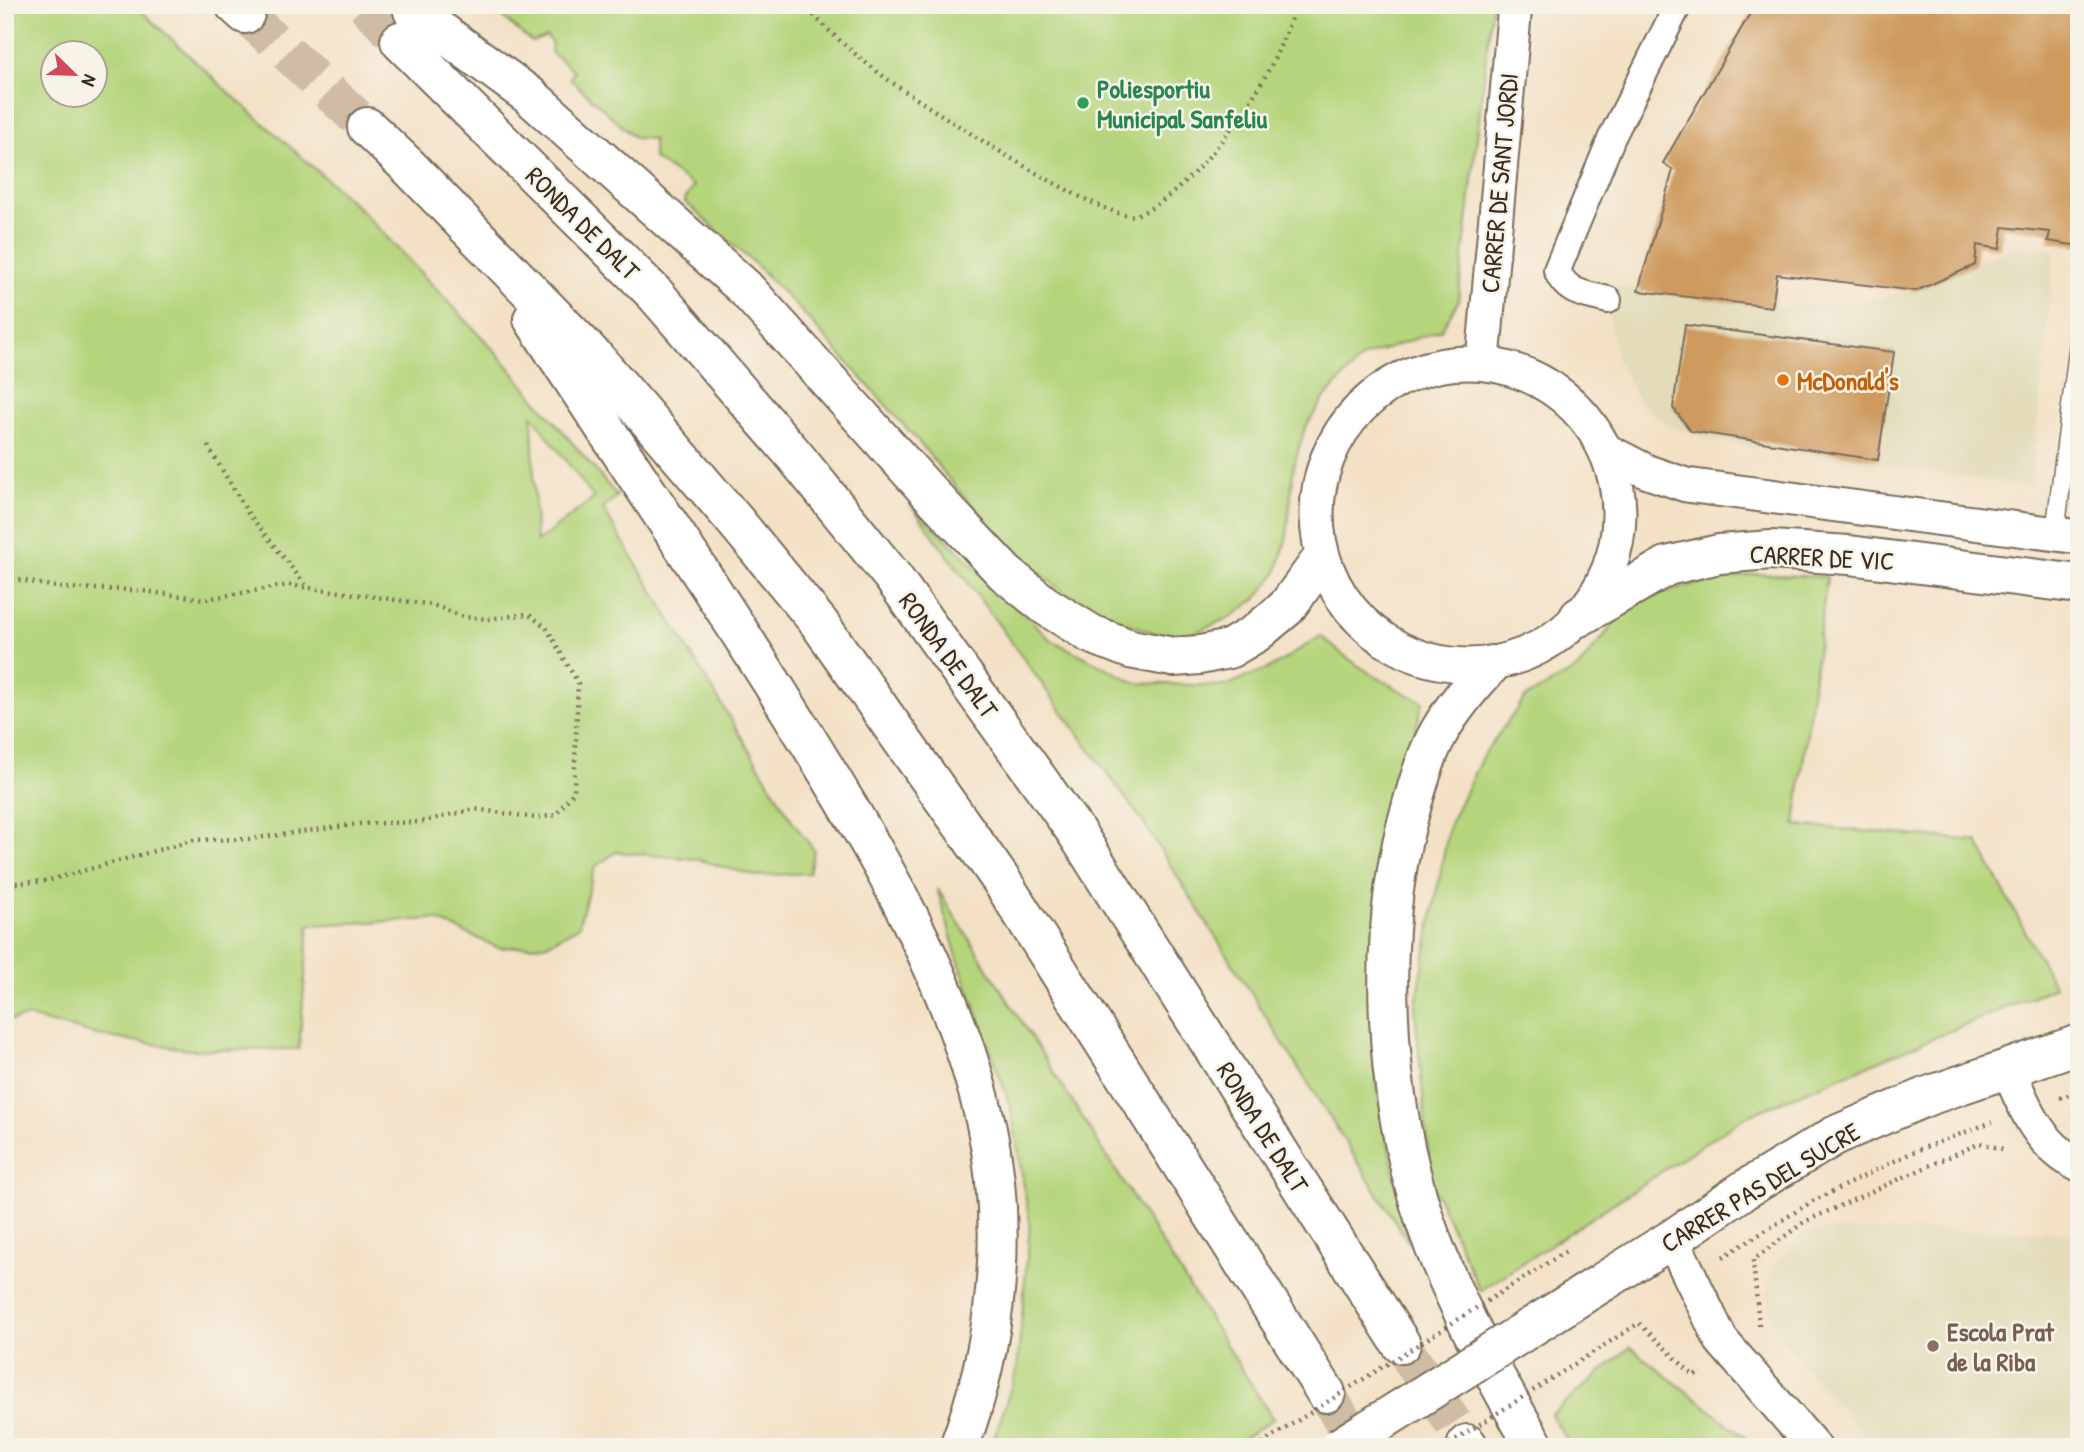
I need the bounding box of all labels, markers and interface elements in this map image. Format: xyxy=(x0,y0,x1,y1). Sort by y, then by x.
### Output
north arrow xyxy=(38,38,108,108)
text: N xyxy=(76,71,104,90)
place label: Poliesportiu Municipal Sanfeliu xyxy=(1097,71,1268,137)
street label: CARRER DE SANT JORDI xyxy=(1472,72,1526,294)
marker: Poliesportiu Municipal Sanfeliu xyxy=(1075,95,1091,111)
street label: RONDA DE DALT xyxy=(518,158,648,288)
place label: McDonald's xyxy=(1797,363,1899,398)
marker: McDonald's xyxy=(1775,372,1791,388)
street label: CARRER DE VIC xyxy=(1749,536,1895,578)
street label: RONDA DE DALT xyxy=(891,585,1007,726)
street label: RONDA DE DALT xyxy=(1209,1055,1317,1200)
street label: CARRER PAS DEL SUCRE xyxy=(1654,1113,1866,1260)
place label: Escola Prat de la Riba xyxy=(1947,1314,2055,1379)
marker: Escola Prat de la Riba xyxy=(1925,1338,1941,1354)

